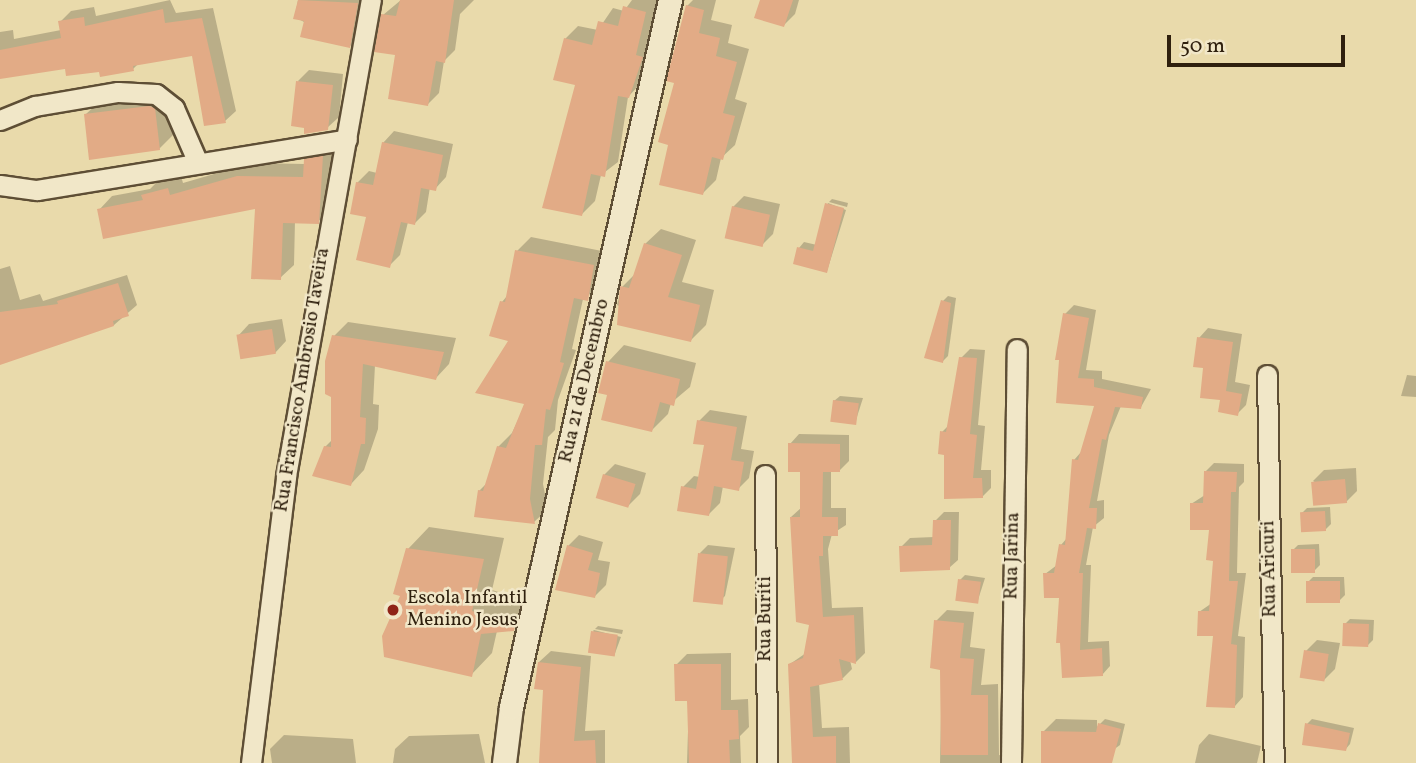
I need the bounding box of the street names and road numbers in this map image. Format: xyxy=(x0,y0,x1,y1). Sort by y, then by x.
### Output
street label: Rua Francisco Ambrosio Taveira xyxy=(271,246,335,514)
street label: Rua 21 de Decembro xyxy=(555,297,615,465)
street label: Rua Jarina xyxy=(1001,512,1025,600)
street label: Rua Aricuri xyxy=(1258,520,1282,618)
street label: Rua Buriti xyxy=(755,576,777,662)

